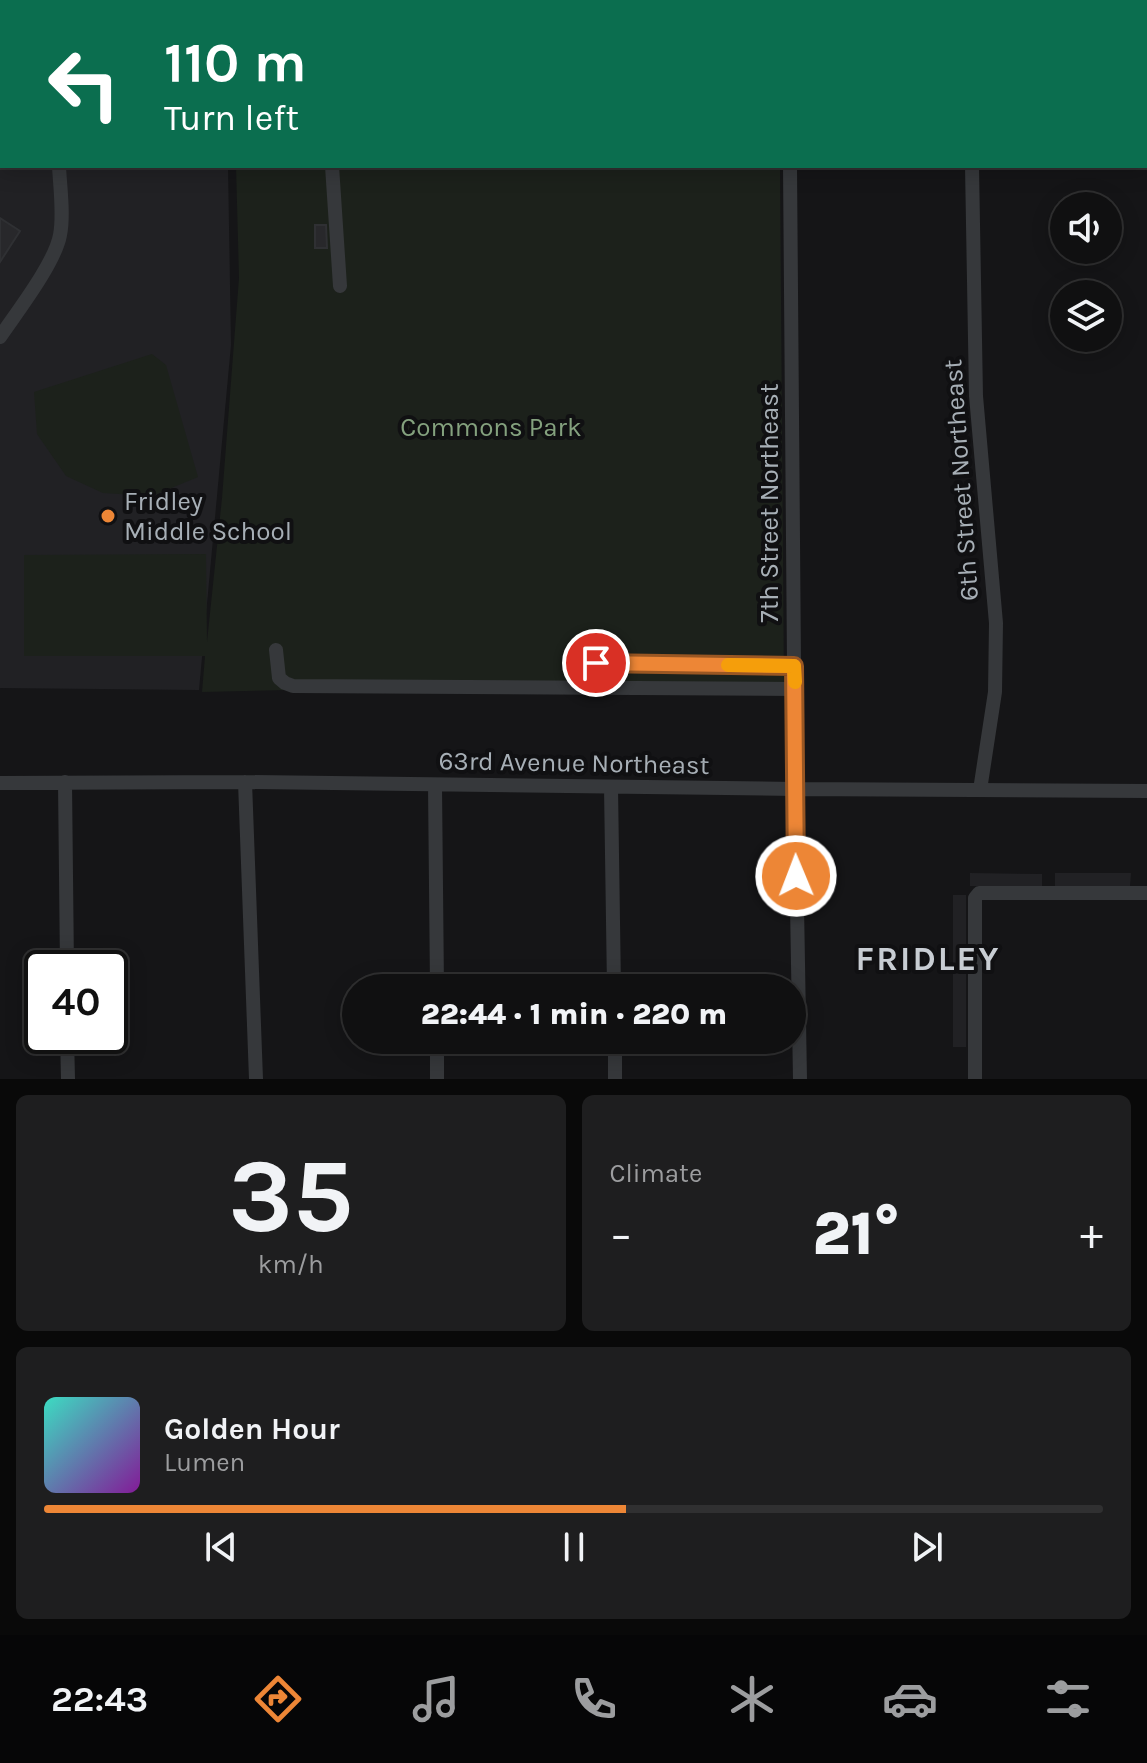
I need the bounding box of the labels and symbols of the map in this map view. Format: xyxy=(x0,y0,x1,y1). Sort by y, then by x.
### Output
street label: 6th Street Northeast xyxy=(937,358,985,602)
street label: 7th Street Northeast xyxy=(754,383,785,623)
park label: Commons Park xyxy=(400,412,582,443)
place label: Fridley Middle School xyxy=(124,486,292,547)
marker: Fridley Middle School xyxy=(99,507,117,525)
pin xyxy=(562,629,630,697)
street label: 63rd Avenue Northeast xyxy=(438,745,710,781)
position arrow xyxy=(754,834,838,918)
district label: FRIDLEY xyxy=(856,939,1000,979)
speed limit sign: 40 xyxy=(24,950,128,1054)

